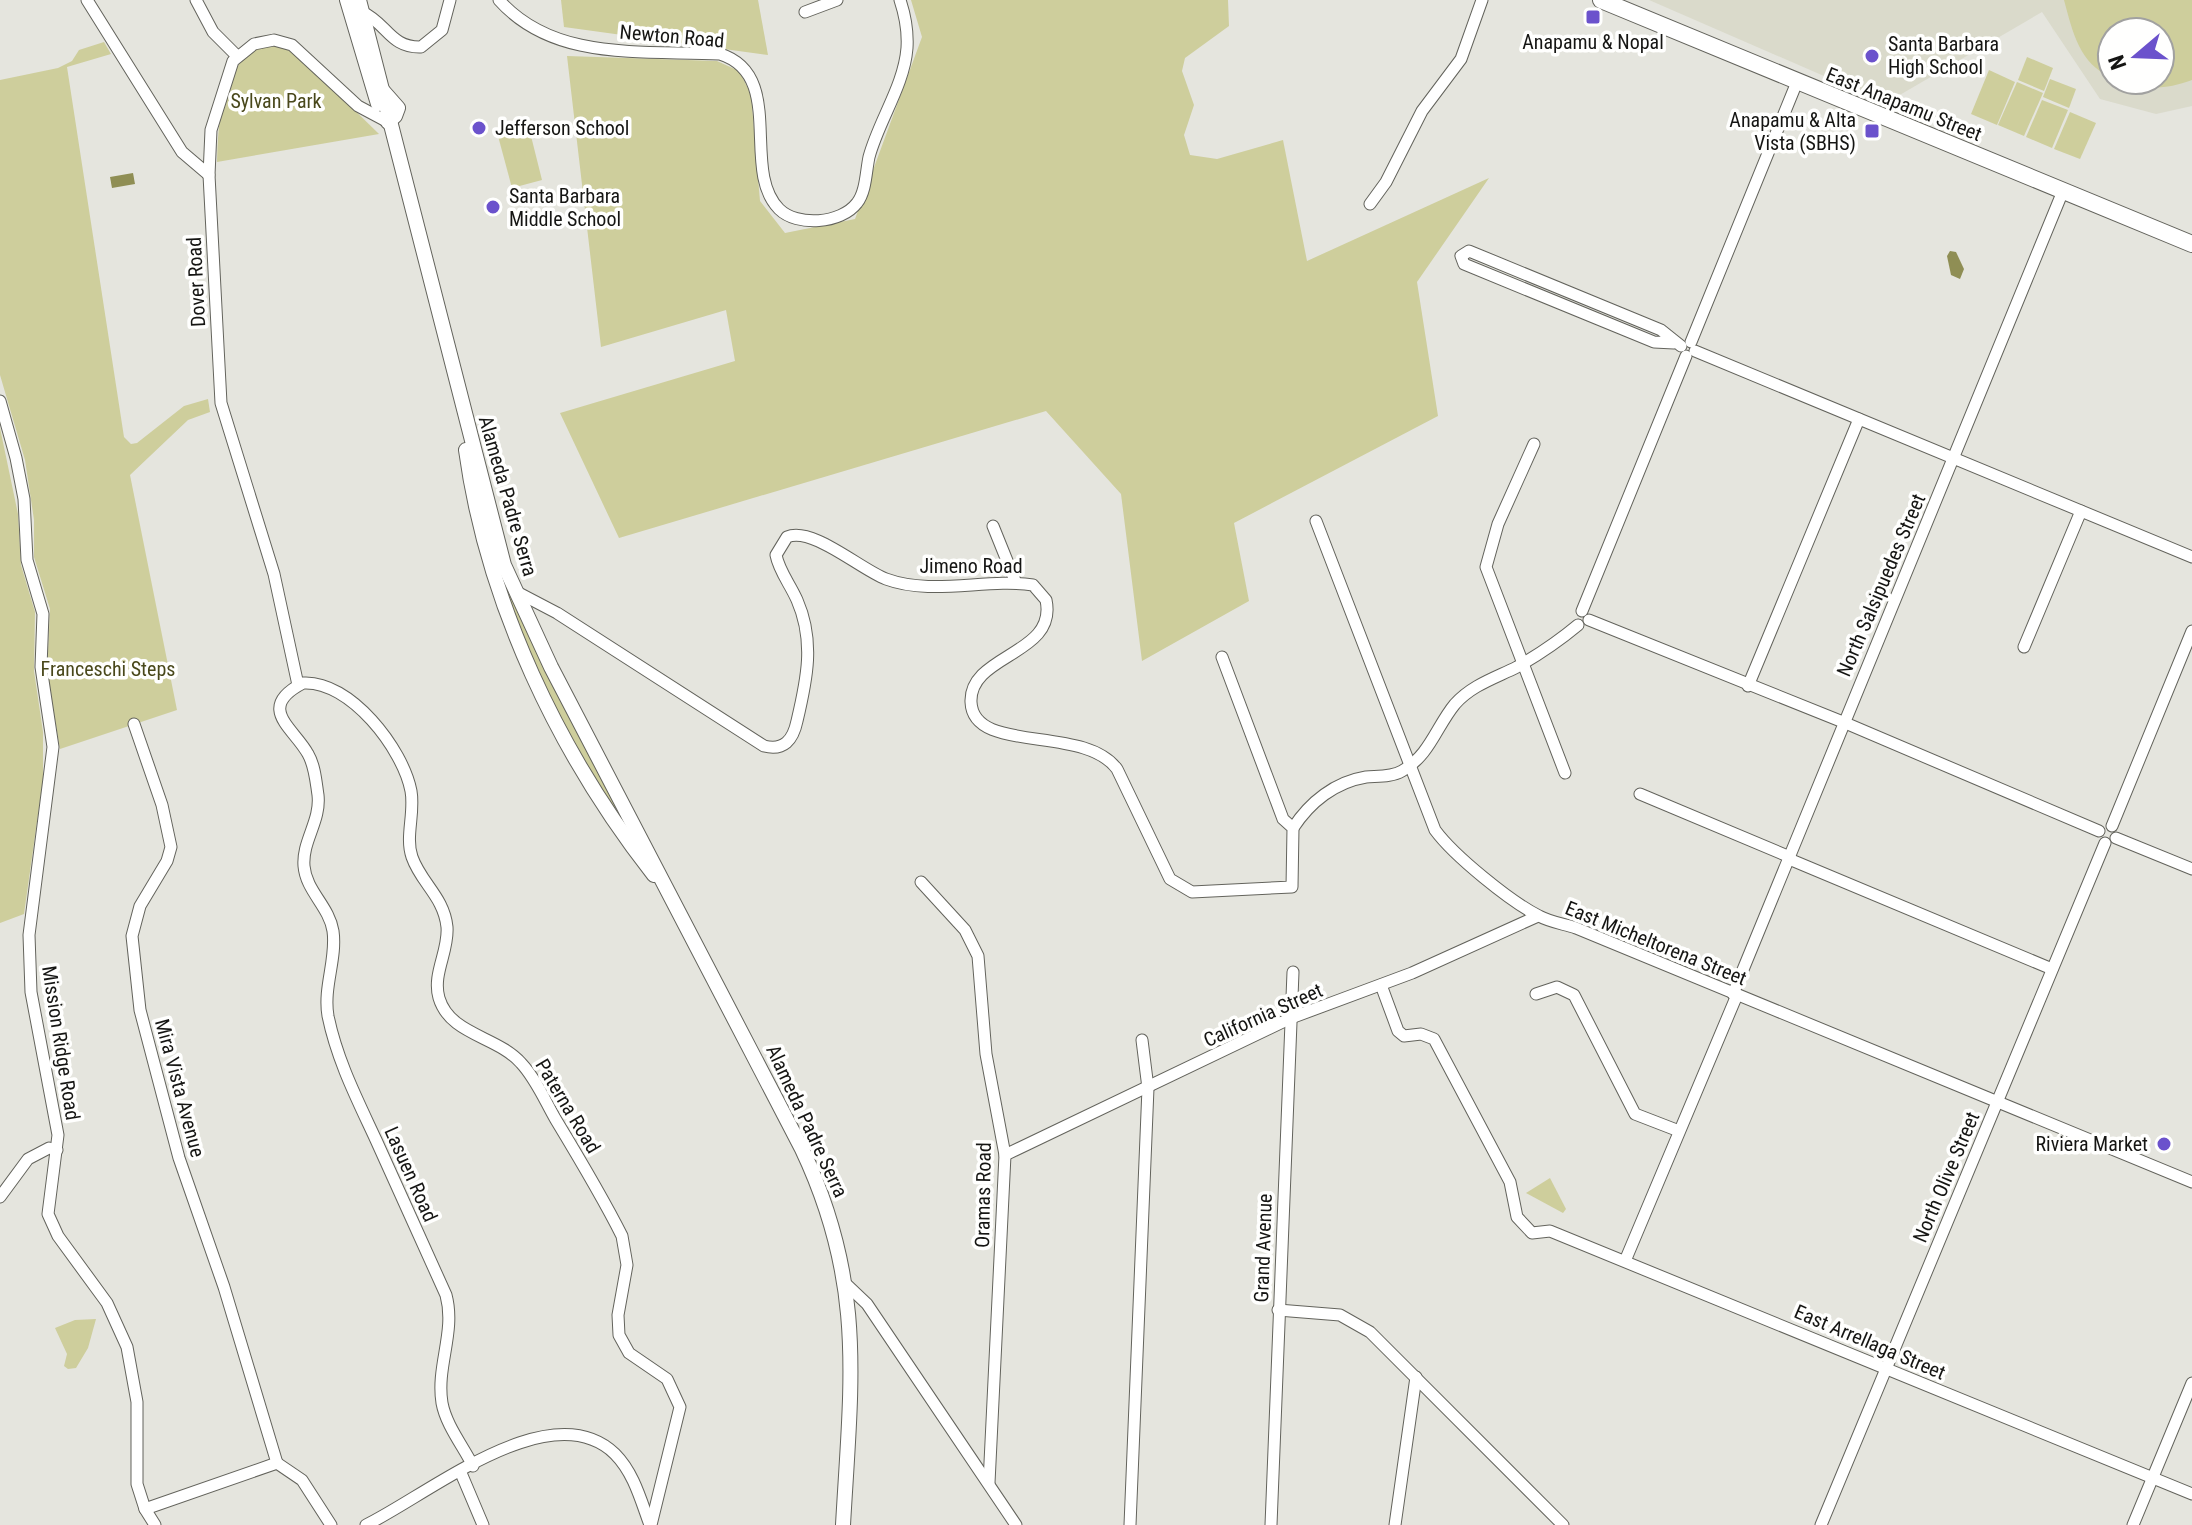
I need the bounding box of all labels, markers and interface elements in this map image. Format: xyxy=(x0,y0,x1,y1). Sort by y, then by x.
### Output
marker: Anapamu & Nopal xyxy=(1584,8,1602,26)
north arrow xyxy=(2096,16,2176,96)
street label: Newton Road xyxy=(619,19,725,53)
place label: Anapamu & Nopal xyxy=(1522,30,1664,54)
place label: Santa Barbara High School xyxy=(1888,32,1999,79)
marker: Santa Barbara High School xyxy=(1863,47,1881,65)
text: N xyxy=(2104,52,2132,73)
street label: East Anapamu Street xyxy=(1823,62,1985,146)
park label: Sylvan Park xyxy=(230,89,322,113)
place label: Anapamu & Alta Vista (SBHS) xyxy=(1729,108,1856,155)
place label: Jefferson School xyxy=(495,116,629,140)
marker: Jefferson School xyxy=(470,119,488,137)
marker: Anapamu & Alta Vista (SBHS) xyxy=(1863,122,1881,140)
place label: Santa Barbara Middle School xyxy=(509,184,621,231)
marker: Santa Barbara Middle School xyxy=(484,198,502,216)
street label: Dover Road xyxy=(182,236,210,328)
street label: Alameda Padre Serra xyxy=(474,413,542,579)
street label: North Salsipuedes Street xyxy=(1832,490,1930,680)
street label: Jimeno Road xyxy=(919,554,1023,578)
park label: Franceschi Steps xyxy=(41,657,175,681)
street label: East Micheltorena Street xyxy=(1562,896,1750,990)
street label: Mission Ridge Road xyxy=(37,964,85,1122)
street label: California Street xyxy=(1200,978,1326,1052)
street label: Mira Vista Avenue xyxy=(150,1016,210,1160)
street label: Alameda Padre Serra xyxy=(761,1041,853,1201)
street label: Paterna Road xyxy=(530,1054,606,1158)
street label: North Olive Street xyxy=(1908,1108,1984,1246)
street label: Lasuen Road xyxy=(379,1123,443,1225)
place label: Riviera Market xyxy=(2036,1132,2148,1156)
marker: Riviera Market xyxy=(2155,1135,2173,1153)
street label: Oramas Road xyxy=(970,1142,996,1248)
street label: Grand Avenue xyxy=(1249,1193,1277,1303)
street label: East Arrellaga Street xyxy=(1791,1299,1949,1385)

